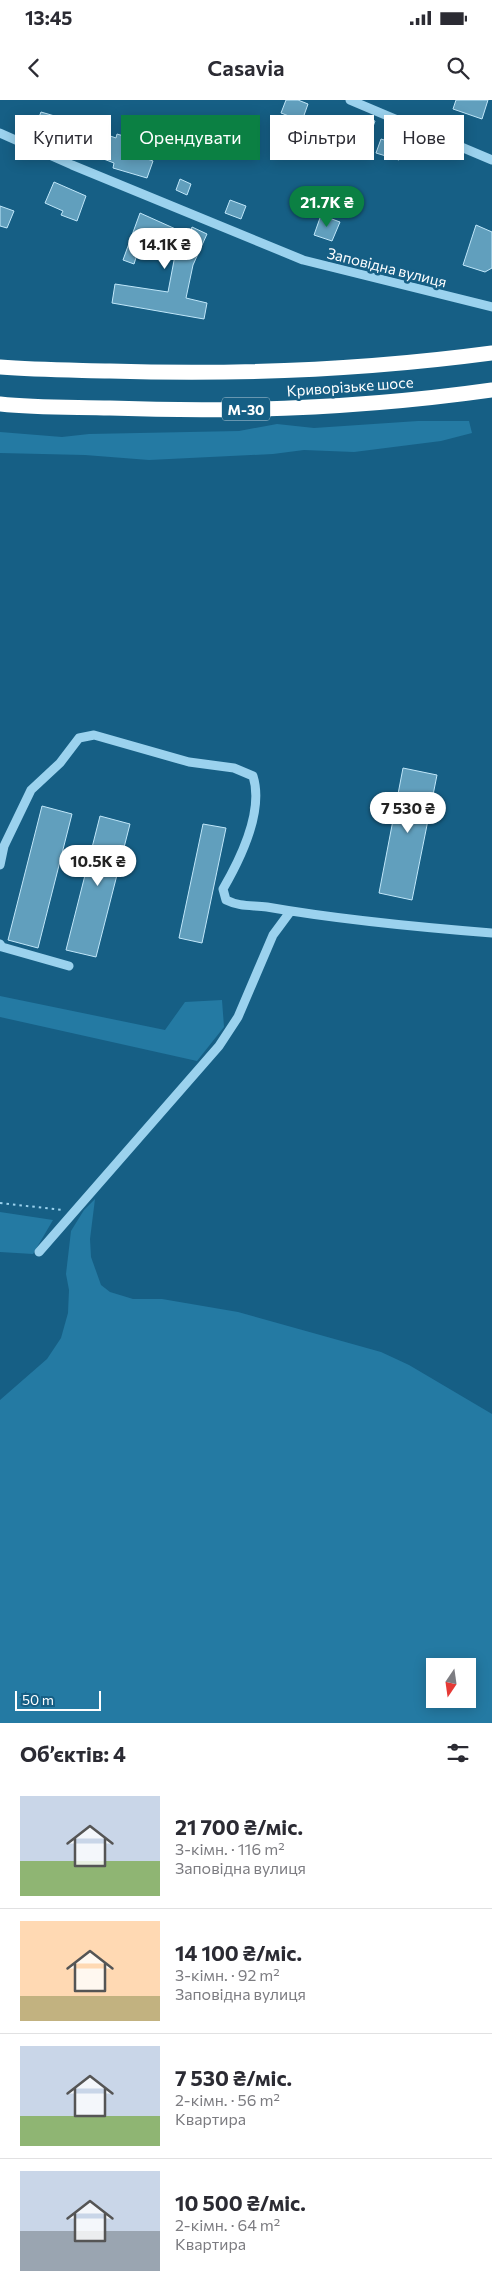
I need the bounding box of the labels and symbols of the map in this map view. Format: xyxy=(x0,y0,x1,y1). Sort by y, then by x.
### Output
pin: 21.7K ₴ xyxy=(281,186,373,228)
pin: 14.1K ₴ xyxy=(119,228,211,270)
street label: Заповідна вулиця xyxy=(325,243,449,291)
street label: Криворізьке шосе xyxy=(286,373,414,399)
road number: М-30 xyxy=(222,398,270,420)
pin: 7 530 ₴ xyxy=(362,792,454,834)
pin: 10.5K ₴ xyxy=(52,844,144,887)
north arrow xyxy=(426,1658,476,1708)
scale bar xyxy=(15,1688,101,1711)

